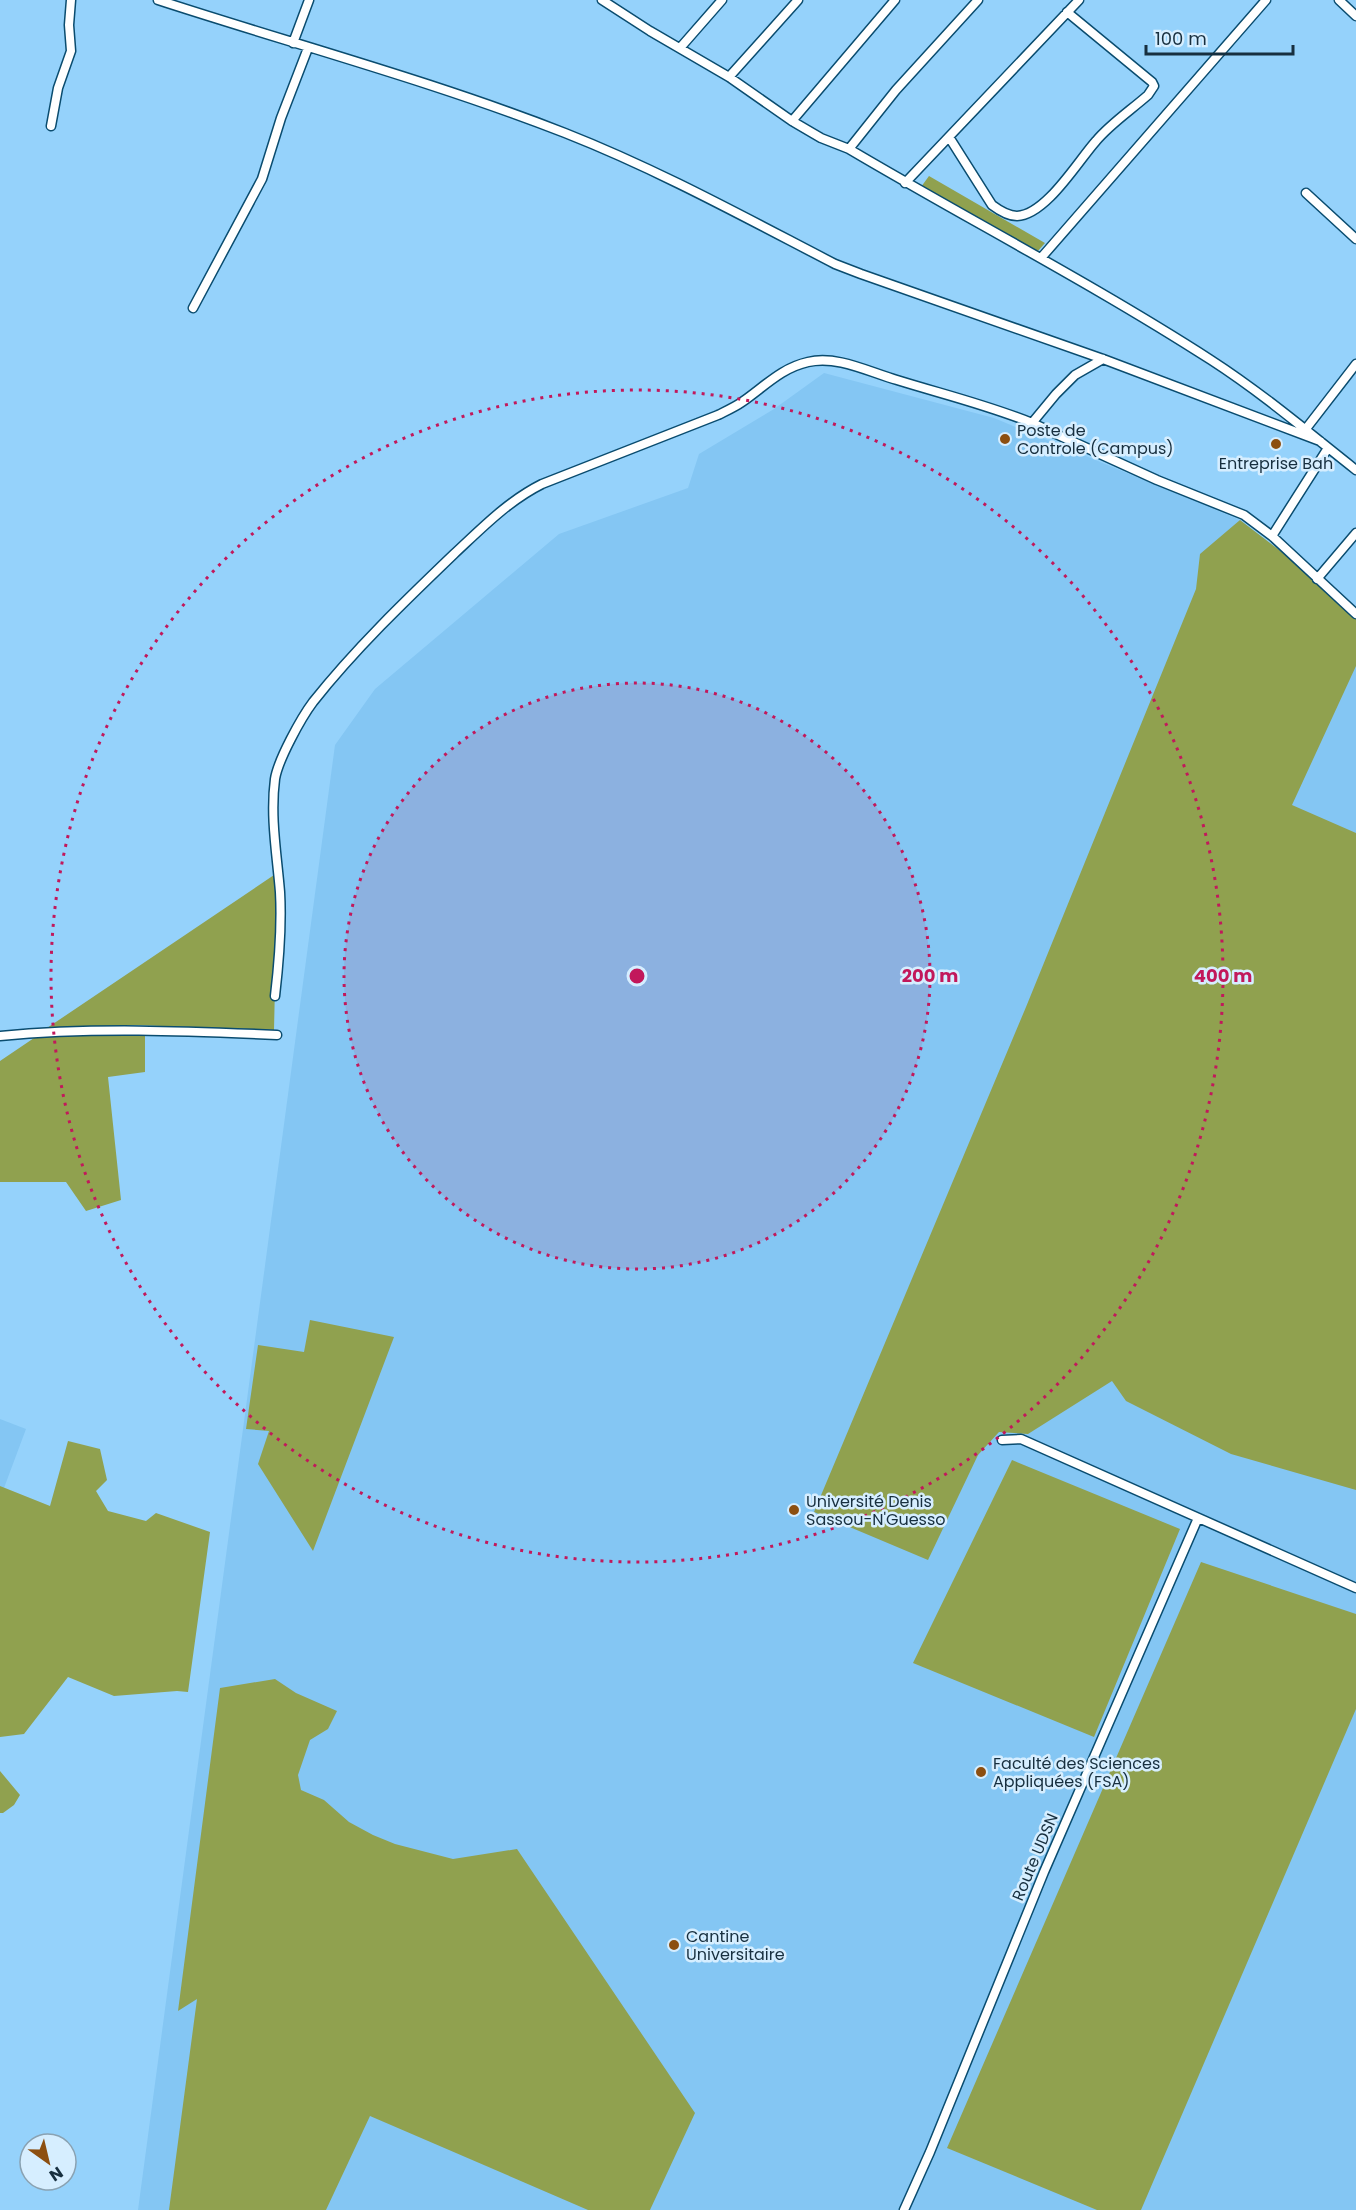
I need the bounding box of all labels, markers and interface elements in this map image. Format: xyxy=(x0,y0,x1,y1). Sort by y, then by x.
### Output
scale bar xyxy=(1146,18,1293,56)
text: 100 m xyxy=(1155,26,1207,51)
place label: Poste de Controle (Campus) xyxy=(1017,419,1174,460)
marker: Poste de Controle (Campus) xyxy=(998,432,1012,446)
marker: Entreprise Bah xyxy=(1269,437,1283,451)
place label: Entreprise Bah xyxy=(1219,452,1333,475)
text: 200 m xyxy=(902,963,958,988)
text: 400 m xyxy=(1194,963,1252,988)
centre of rings xyxy=(627,966,647,986)
place label: Université Denis Sassou-N'Guesso xyxy=(806,1490,946,1531)
marker: Université Denis Sassou-N'Guesso xyxy=(787,1503,801,1517)
place label: Faculté des Sciences Appliquées (FSA) xyxy=(993,1752,1160,1793)
marker: Faculté des Sciences Appliquées (FSA) xyxy=(974,1765,988,1779)
street label: Route UDSN xyxy=(1006,1810,1064,1904)
place label: Cantine Universitaire xyxy=(686,1925,785,1966)
marker: Cantine Universitaire xyxy=(667,1938,681,1952)
north arrow xyxy=(18,2132,78,2192)
text: N xyxy=(45,2161,68,2187)

